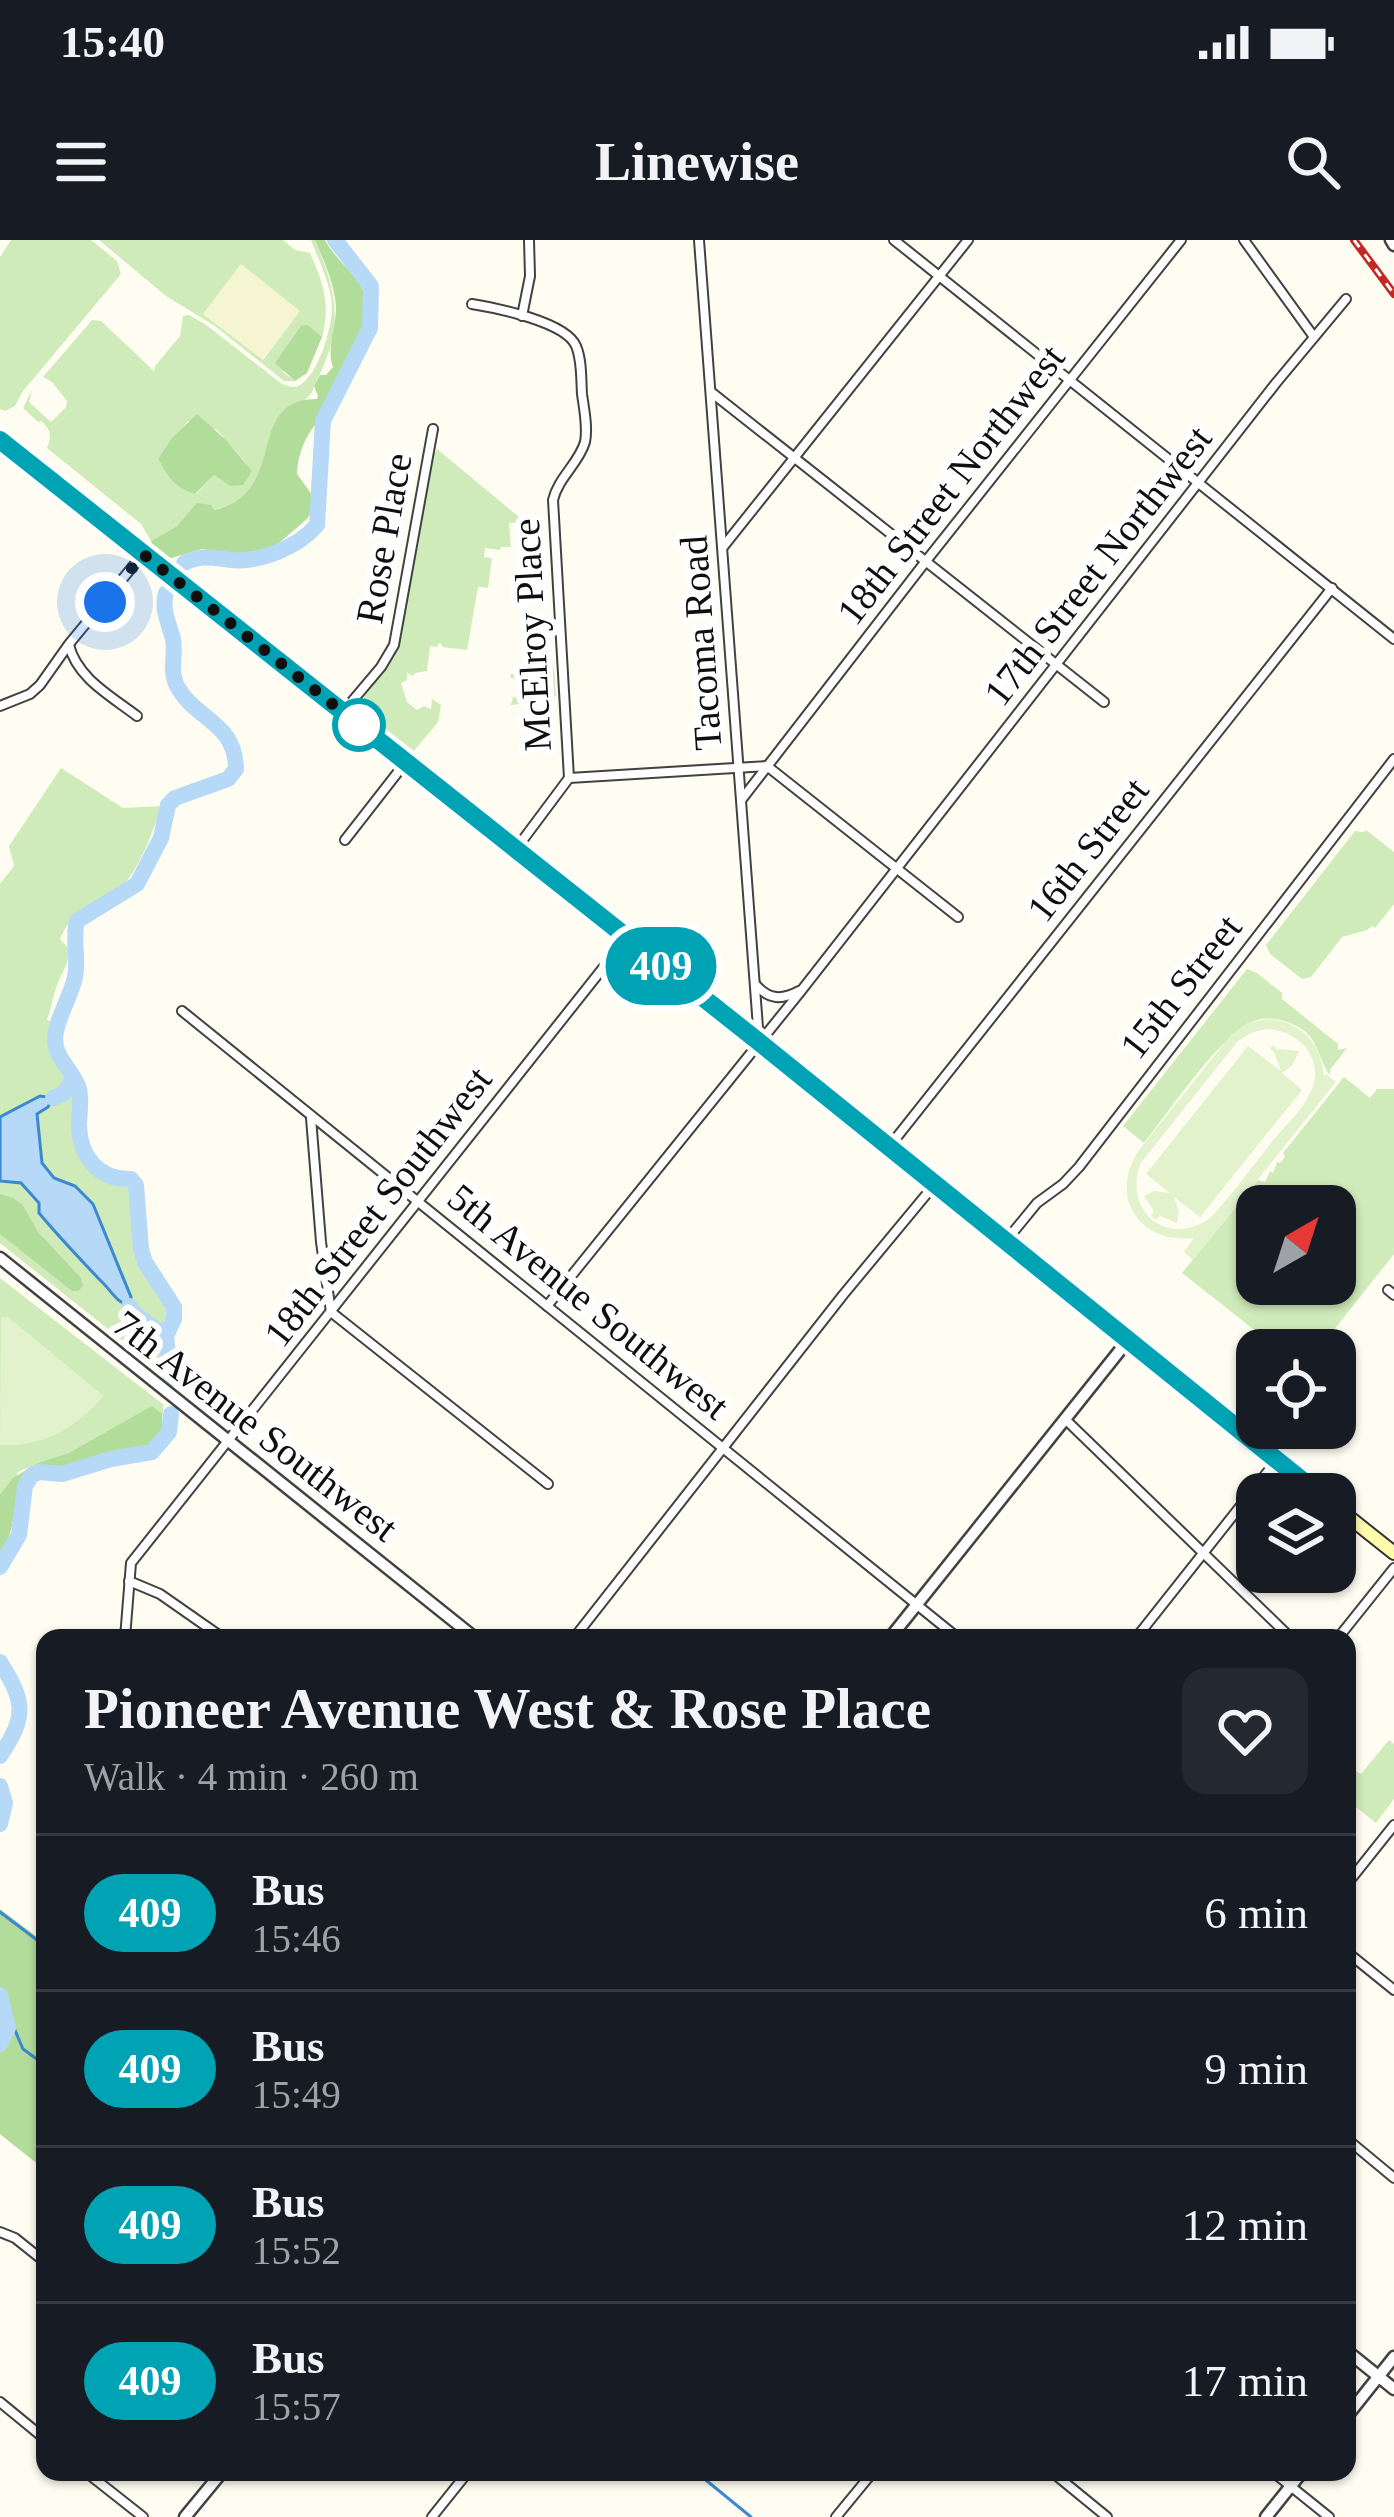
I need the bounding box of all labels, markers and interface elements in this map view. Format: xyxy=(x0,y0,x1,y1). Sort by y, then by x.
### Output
text: 15:40 xyxy=(60,17,165,67)
icon: menu xyxy=(48,129,114,195)
icon: search xyxy=(1280,129,1346,195)
text: Linewise xyxy=(595,132,799,192)
street label: 18th Street Northwest xyxy=(828,336,1073,632)
street label: 17th Street Northwest xyxy=(975,417,1220,713)
street label: Rose Place xyxy=(347,450,420,627)
street label: McElroy Place xyxy=(504,518,560,752)
street label: Tacoma Road xyxy=(672,534,729,752)
your location xyxy=(75,572,135,632)
unlabelled marker xyxy=(334,700,384,750)
street label: 16th Street xyxy=(1018,769,1157,930)
street label: 15th Street xyxy=(1111,906,1250,1067)
line badge: 409 xyxy=(592,927,730,1005)
text: 409 xyxy=(630,943,693,989)
street label: 18th Street Southwest xyxy=(255,1058,500,1354)
street label: 5th Avenue Southwest xyxy=(440,1175,738,1428)
north arrow xyxy=(1236,1185,1356,1305)
map controls xyxy=(1236,1185,1356,1593)
street label: 7th Avenue Southwest xyxy=(105,1301,406,1550)
button: locate xyxy=(1236,1329,1356,1449)
button: layers xyxy=(1236,1473,1356,1593)
button: heart xyxy=(1182,1668,1308,1794)
text: Pioneer Avenue West & Rose Place xyxy=(84,1677,931,1740)
text: Walk · 4 min · 260 m xyxy=(84,1755,419,1798)
text: Bus xyxy=(252,1865,325,1915)
text: 6 min xyxy=(1204,1888,1308,1938)
text: 409 xyxy=(119,1890,182,1936)
text: 15:46 xyxy=(252,1917,341,1960)
text: Bus xyxy=(252,2021,325,2071)
text: 9 min xyxy=(1204,2044,1308,2094)
text: 409 xyxy=(119,2046,182,2092)
text: 15:49 xyxy=(252,2073,341,2116)
text: Bus xyxy=(252,2177,325,2227)
text: 12 min xyxy=(1182,2200,1308,2250)
text: 409 xyxy=(119,2202,182,2248)
text: 15:52 xyxy=(252,2229,341,2272)
text: Bus xyxy=(252,2333,325,2383)
text: 17 min xyxy=(1182,2356,1308,2406)
text: 409 xyxy=(119,2358,182,2404)
text: 15:57 xyxy=(252,2385,341,2428)

